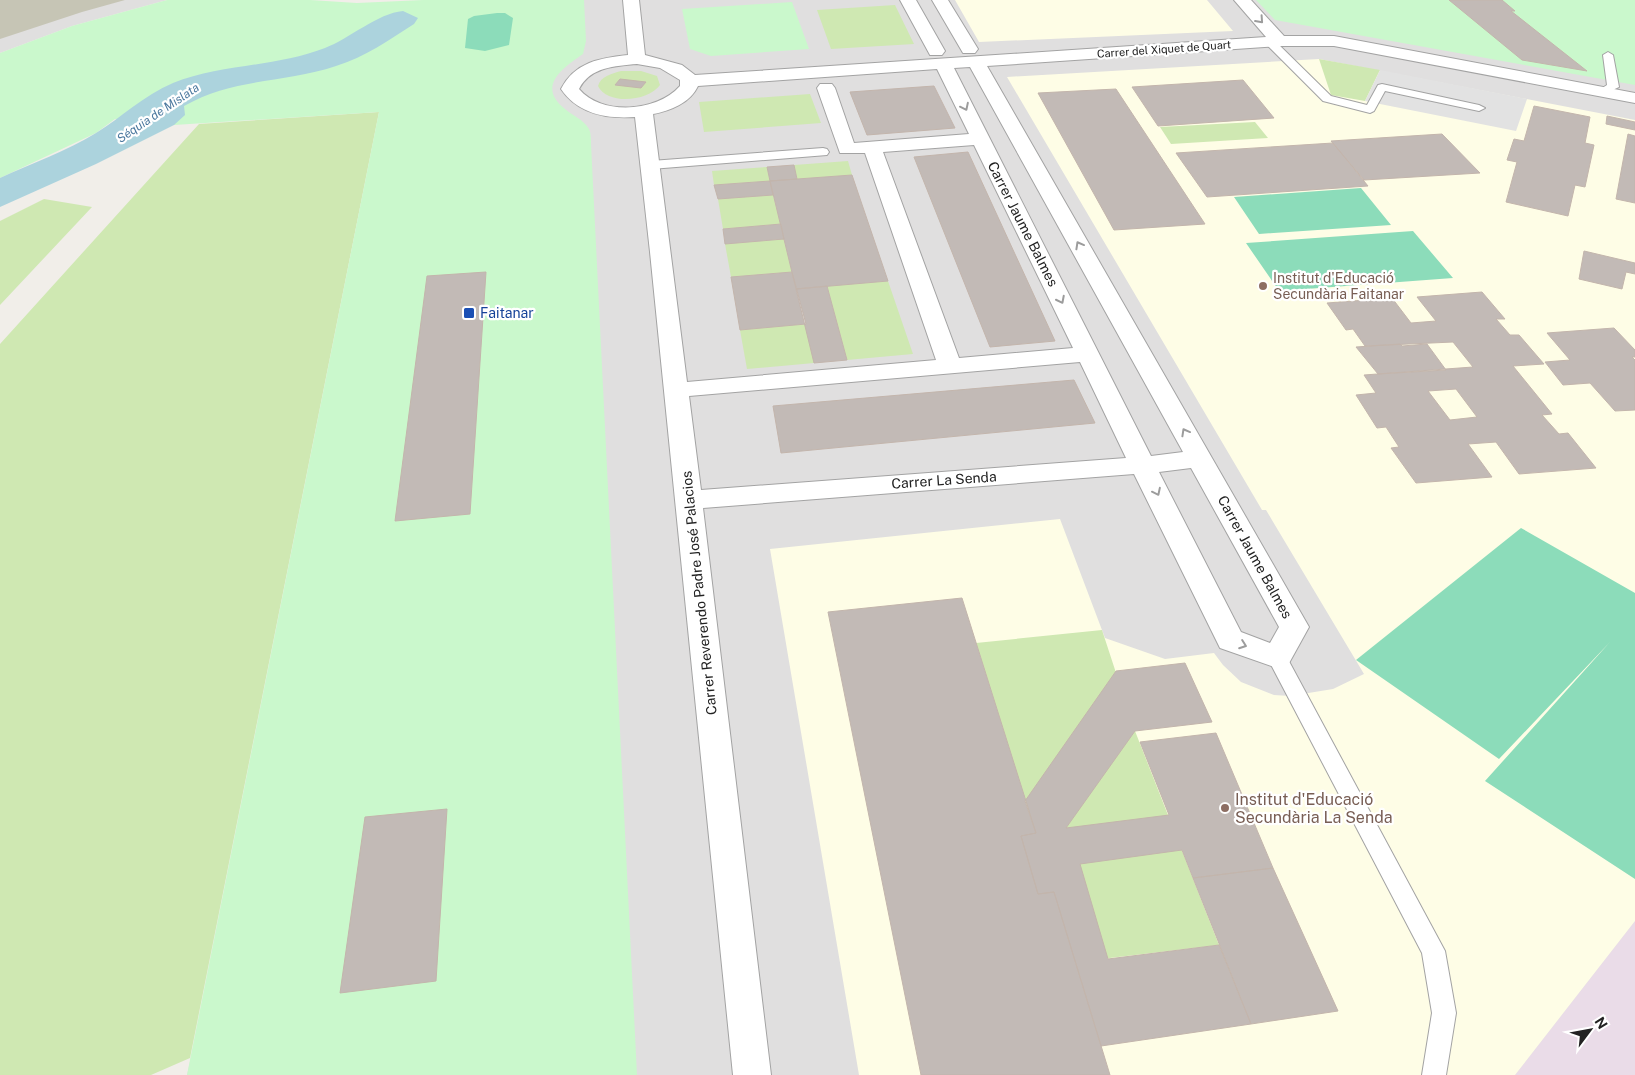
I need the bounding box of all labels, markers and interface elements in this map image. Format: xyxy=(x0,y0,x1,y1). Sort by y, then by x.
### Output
one-way arrow xyxy=(1254,15,1263,24)
street label: Carrer del Xiquet de Quart xyxy=(1097,38,1231,60)
water label: Séquia de Mislata xyxy=(114,80,202,146)
one-way arrow xyxy=(958,102,969,111)
street label: Carrer Jaume Balmes xyxy=(985,159,1061,289)
one-way arrow xyxy=(1076,241,1086,250)
place label: Institut d'Educació Secundària Faitanar xyxy=(1273,270,1404,302)
marker: Institut d'Educació Secundària Faitanar xyxy=(1257,280,1269,292)
one-way arrow xyxy=(1055,294,1065,303)
place label: Faitanar xyxy=(480,305,534,321)
marker: Faitanar xyxy=(462,306,476,320)
one-way arrow xyxy=(1181,428,1191,437)
street label: Carrer La Senda xyxy=(891,468,997,492)
street label: Carrer Reverendo Padre José Palacios xyxy=(678,470,720,716)
one-way arrow xyxy=(1151,487,1161,496)
street label: Carrer Jaume Balmes xyxy=(1215,493,1295,621)
one-way arrow xyxy=(1239,639,1247,649)
place label: Institut d'Educació Secundària La Senda xyxy=(1235,790,1393,827)
marker: Institut d'Educació Secundària La Senda xyxy=(1219,802,1231,814)
north arrow xyxy=(1565,1005,1615,1055)
text: N xyxy=(1591,1014,1611,1032)

